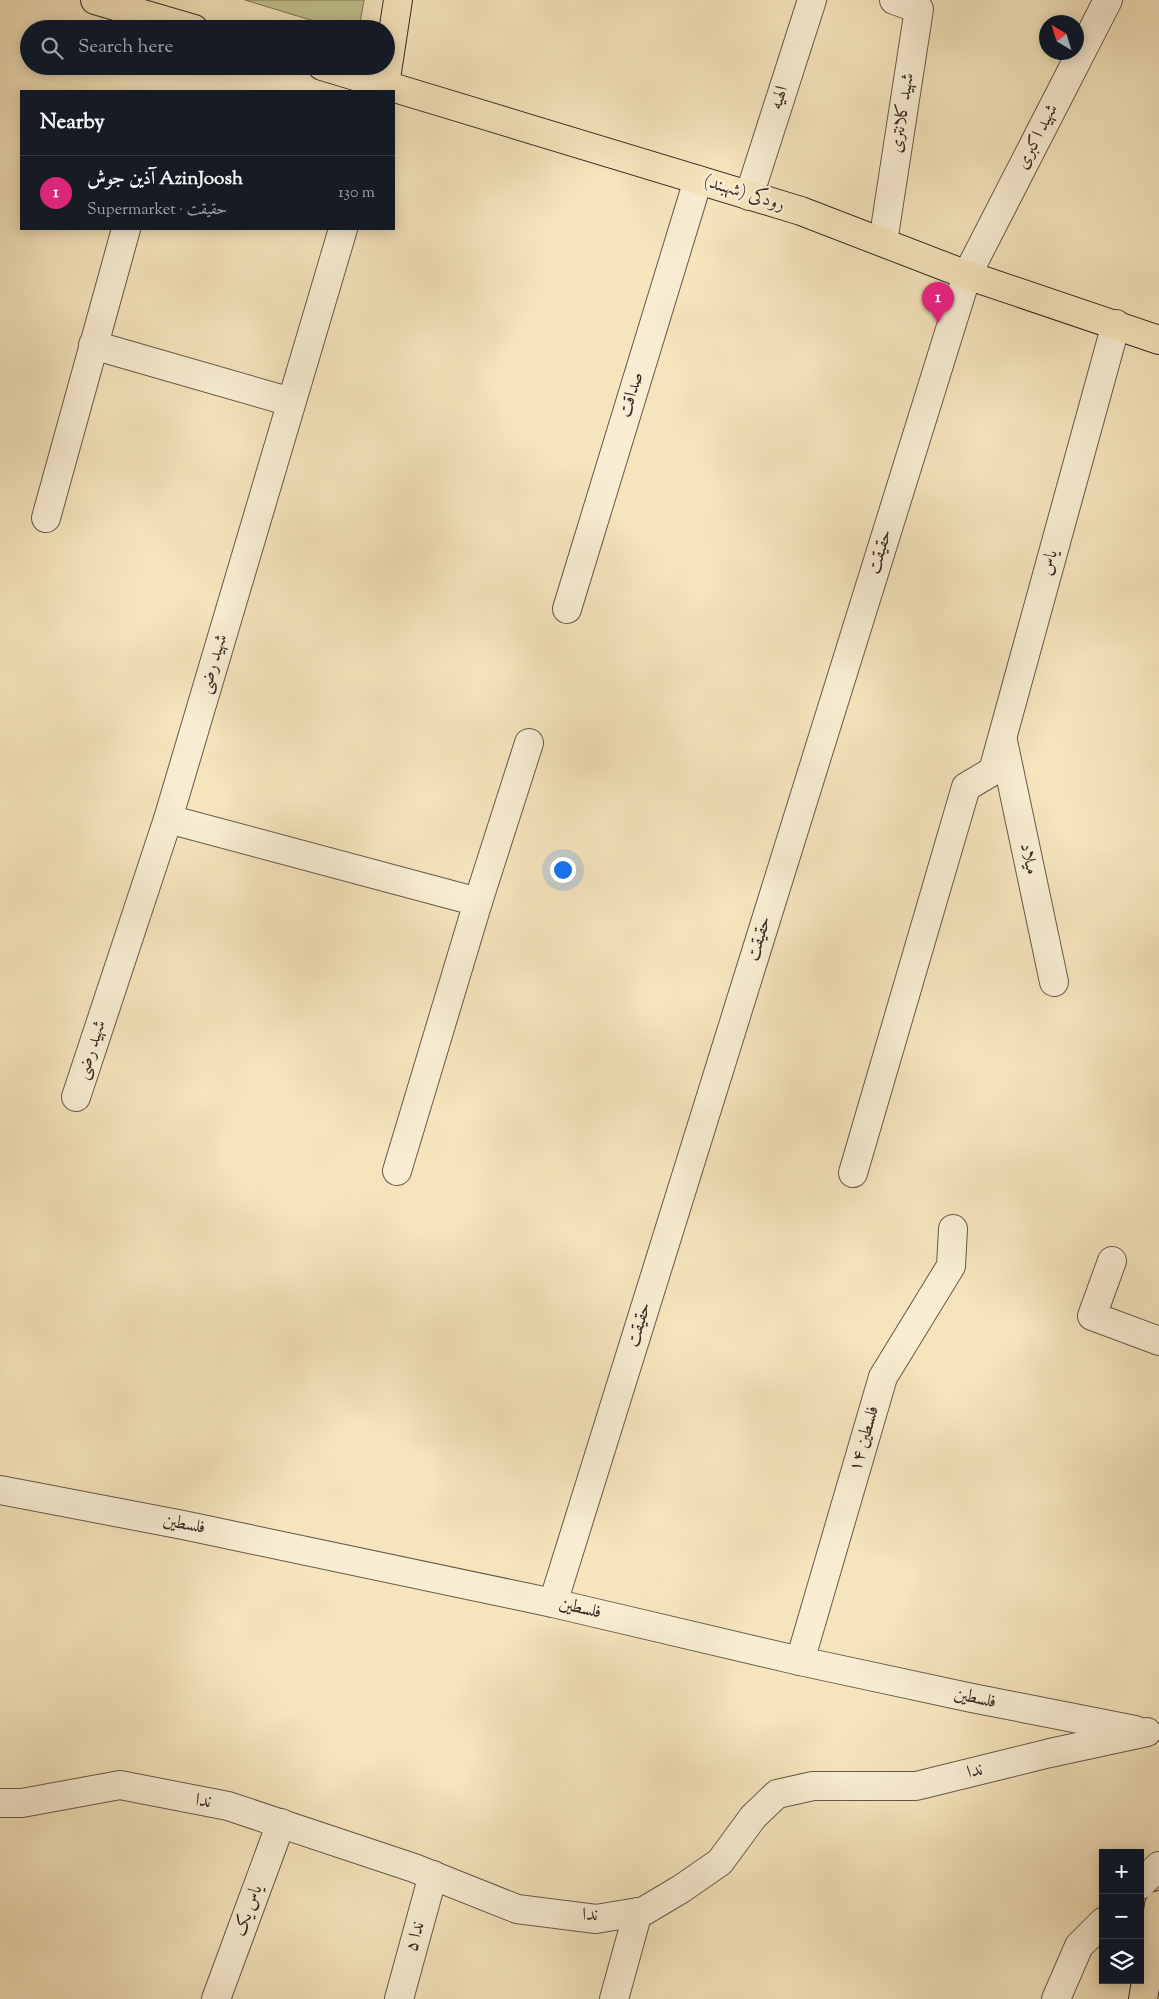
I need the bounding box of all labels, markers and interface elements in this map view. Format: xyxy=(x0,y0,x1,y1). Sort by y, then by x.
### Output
north arrow xyxy=(1039,15,1084,60)
search box xyxy=(20,20,395,75)
icon: search xyxy=(38,34,66,62)
text: Search here xyxy=(78,34,173,61)
street label: شهید کلانتری xyxy=(884,71,922,155)
street label: الهیه xyxy=(764,83,796,113)
street label: شهید اکبری xyxy=(1010,100,1066,174)
text: Nearby xyxy=(40,108,105,138)
text: آذین جوش AzinJoosh xyxy=(87,166,243,193)
street label: رودکی (شهبند) xyxy=(700,168,788,219)
text: 1 xyxy=(53,182,59,205)
text: 130 m xyxy=(338,182,375,205)
text: Supermarket · حقیقت xyxy=(87,199,227,222)
pin: 1 xyxy=(922,282,954,323)
street label: صداقت xyxy=(613,369,651,421)
street label: حقیقت xyxy=(862,526,900,578)
street label: یاس xyxy=(1034,546,1066,579)
street label: شهید رضی xyxy=(193,631,235,697)
street label: میلاد xyxy=(1012,841,1044,877)
your location xyxy=(550,857,576,883)
street label: حقیقت xyxy=(741,913,779,965)
street label: شهید رضی xyxy=(70,1017,114,1083)
street label: حقیقت xyxy=(621,1299,659,1351)
street label: فلسطین ۱۴ xyxy=(843,1403,887,1475)
street label: فلسطین xyxy=(161,1508,207,1542)
street label: فلسطین xyxy=(556,1592,604,1626)
street label: فلسطین xyxy=(951,1682,999,1716)
street label: ندا xyxy=(964,1757,986,1787)
street label: ندا xyxy=(193,1788,213,1816)
map controls xyxy=(1099,1849,1144,1984)
button: + xyxy=(1099,1849,1144,1894)
street label: یاس یک xyxy=(228,1880,271,1940)
button: − xyxy=(1099,1894,1144,1939)
street label: ندا xyxy=(582,1903,598,1929)
street label: ندا ۵ xyxy=(400,1919,432,1955)
button: layers xyxy=(1099,1939,1144,1984)

